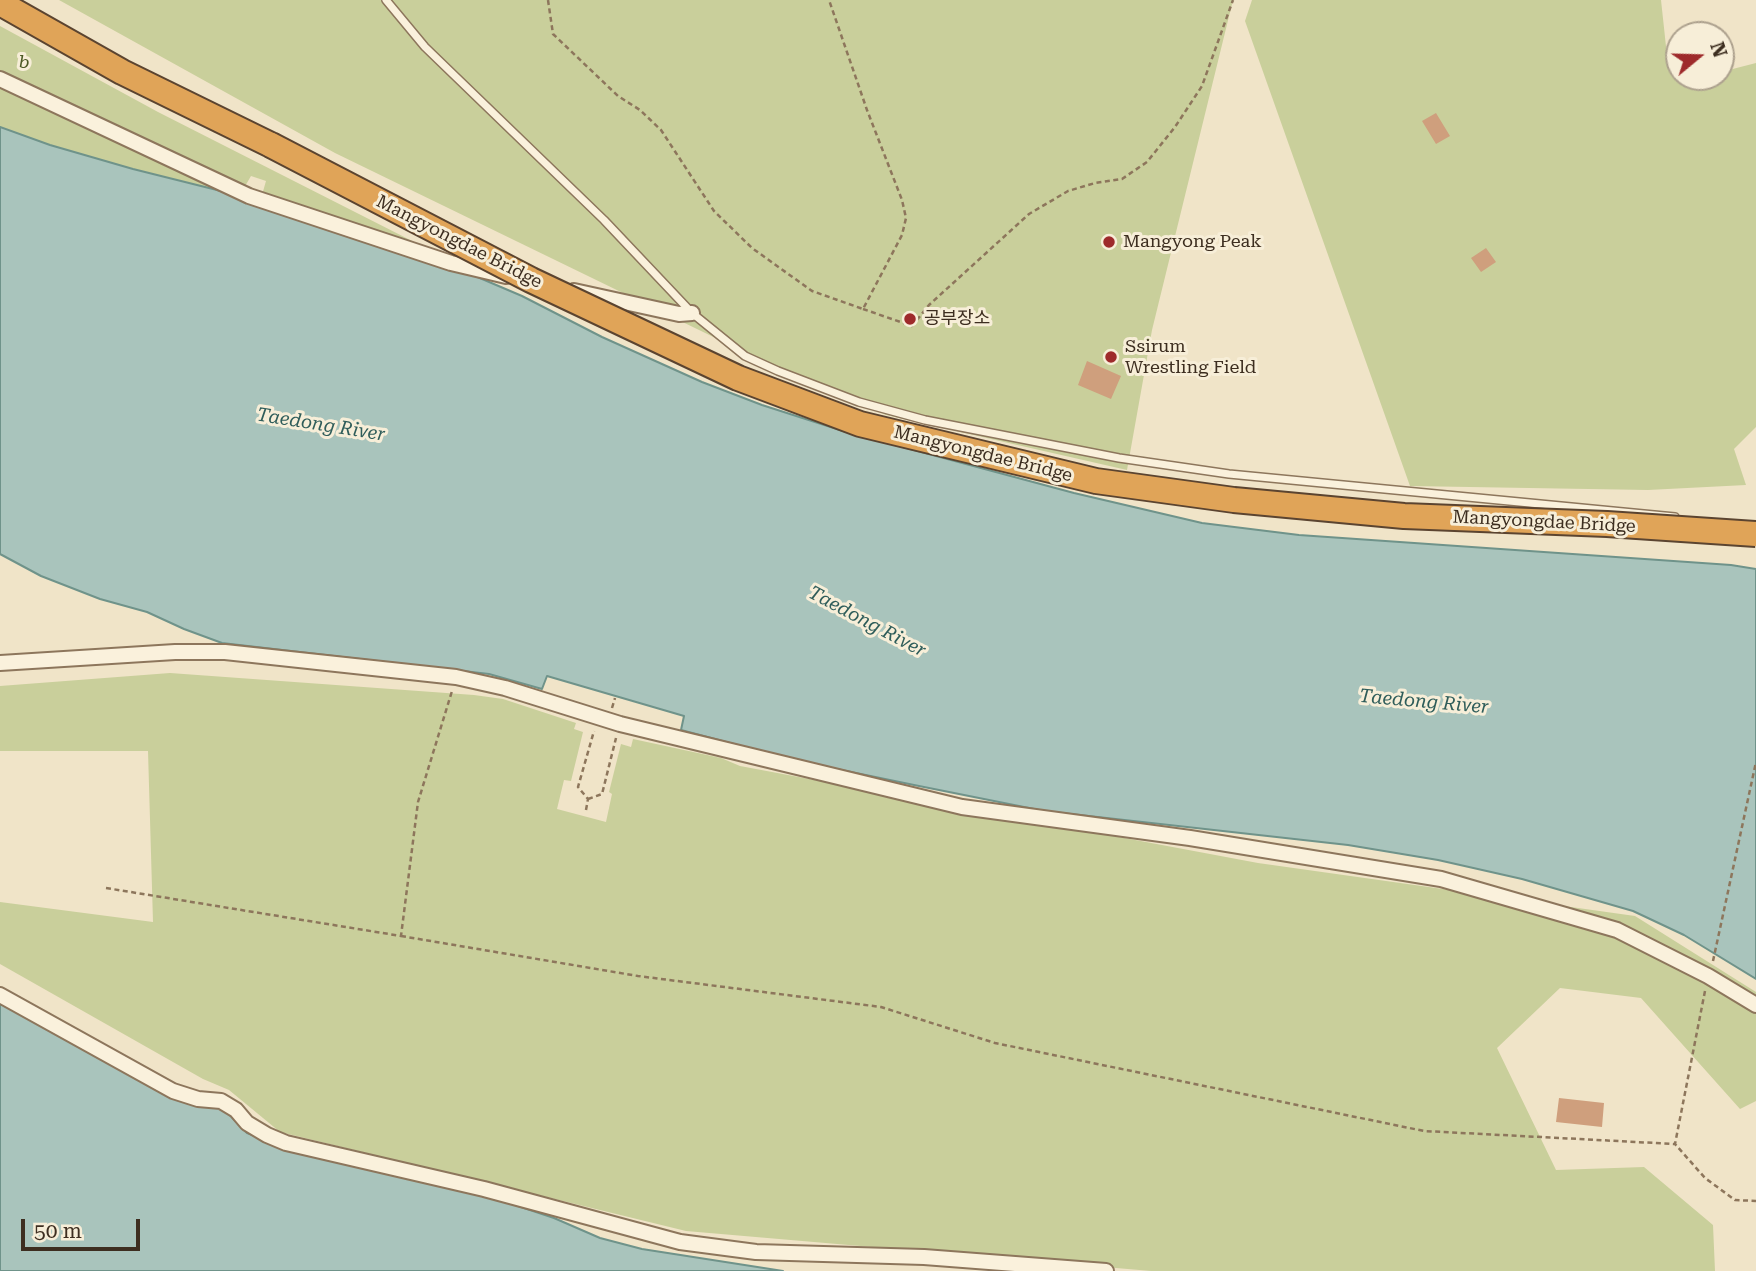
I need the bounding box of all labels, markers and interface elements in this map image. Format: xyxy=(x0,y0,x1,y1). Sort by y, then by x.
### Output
north arrow xyxy=(1665,21,1735,91)
text: N xyxy=(1705,39,1732,60)
park label: b xyxy=(19,52,29,74)
street label: Mangyongdae Bridge xyxy=(372,191,546,293)
place label: Mangyong Peak xyxy=(1123,231,1262,253)
marker: Mangyong Peak xyxy=(1101,234,1117,250)
place label: 공부장소 xyxy=(924,308,990,330)
marker: 공부장소 xyxy=(902,311,918,327)
place label: Ssirum Wrestling Field xyxy=(1125,336,1256,378)
marker: Ssirum Wrestling Field xyxy=(1103,349,1119,365)
water label: Taedong River xyxy=(255,404,387,446)
street label: Mangyongdae Bridge xyxy=(891,421,1075,487)
street label: Mangyongdae Bridge xyxy=(1452,506,1636,538)
water label: Taedong River xyxy=(804,581,930,663)
water label: Taedong River xyxy=(1358,685,1490,719)
scale bar xyxy=(24,1204,144,1248)
text: 50 m xyxy=(34,1219,82,1243)

